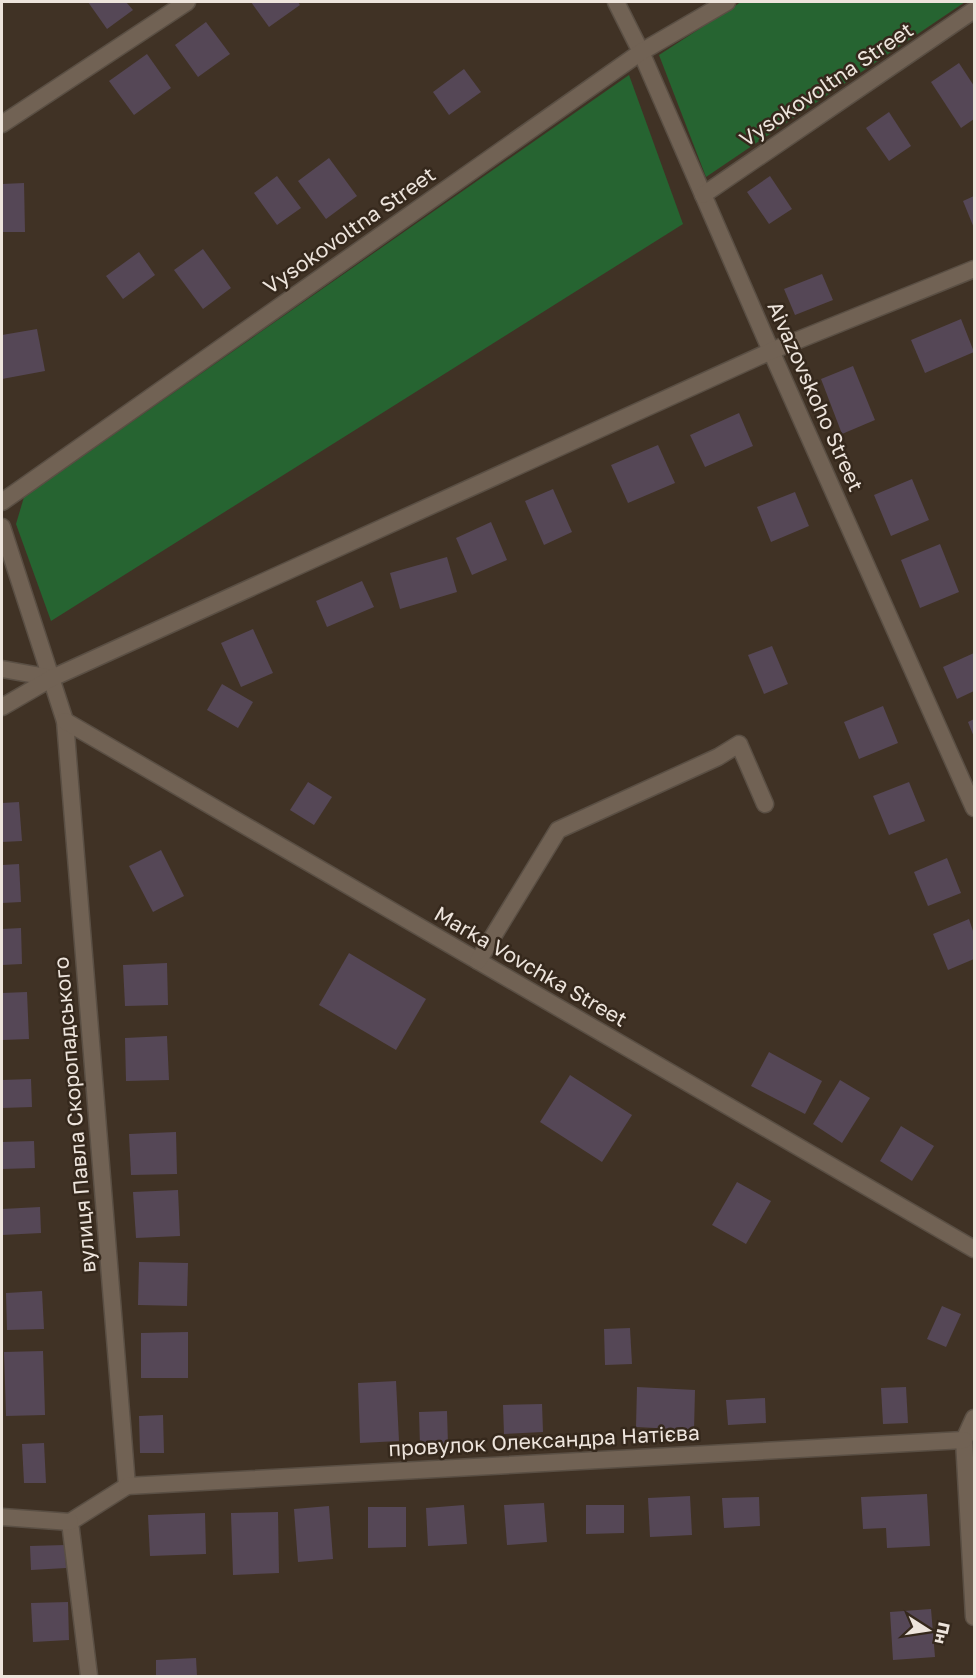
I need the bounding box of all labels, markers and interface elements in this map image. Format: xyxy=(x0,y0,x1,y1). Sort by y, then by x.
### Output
street label: Vysokovoltna Street xyxy=(734,16,918,152)
street label: Vysokovoltna Street xyxy=(258,161,440,299)
street label: Aivazovskoho Street xyxy=(762,297,870,495)
street label: Marka Vovchka Street xyxy=(430,900,632,1032)
street label: вулиця Павла Скоропадського xyxy=(47,956,101,1274)
street label: провулок Олександра Натієва xyxy=(388,1419,700,1461)
north arrow xyxy=(898,1600,958,1660)
text: Пн xyxy=(931,1620,955,1646)

